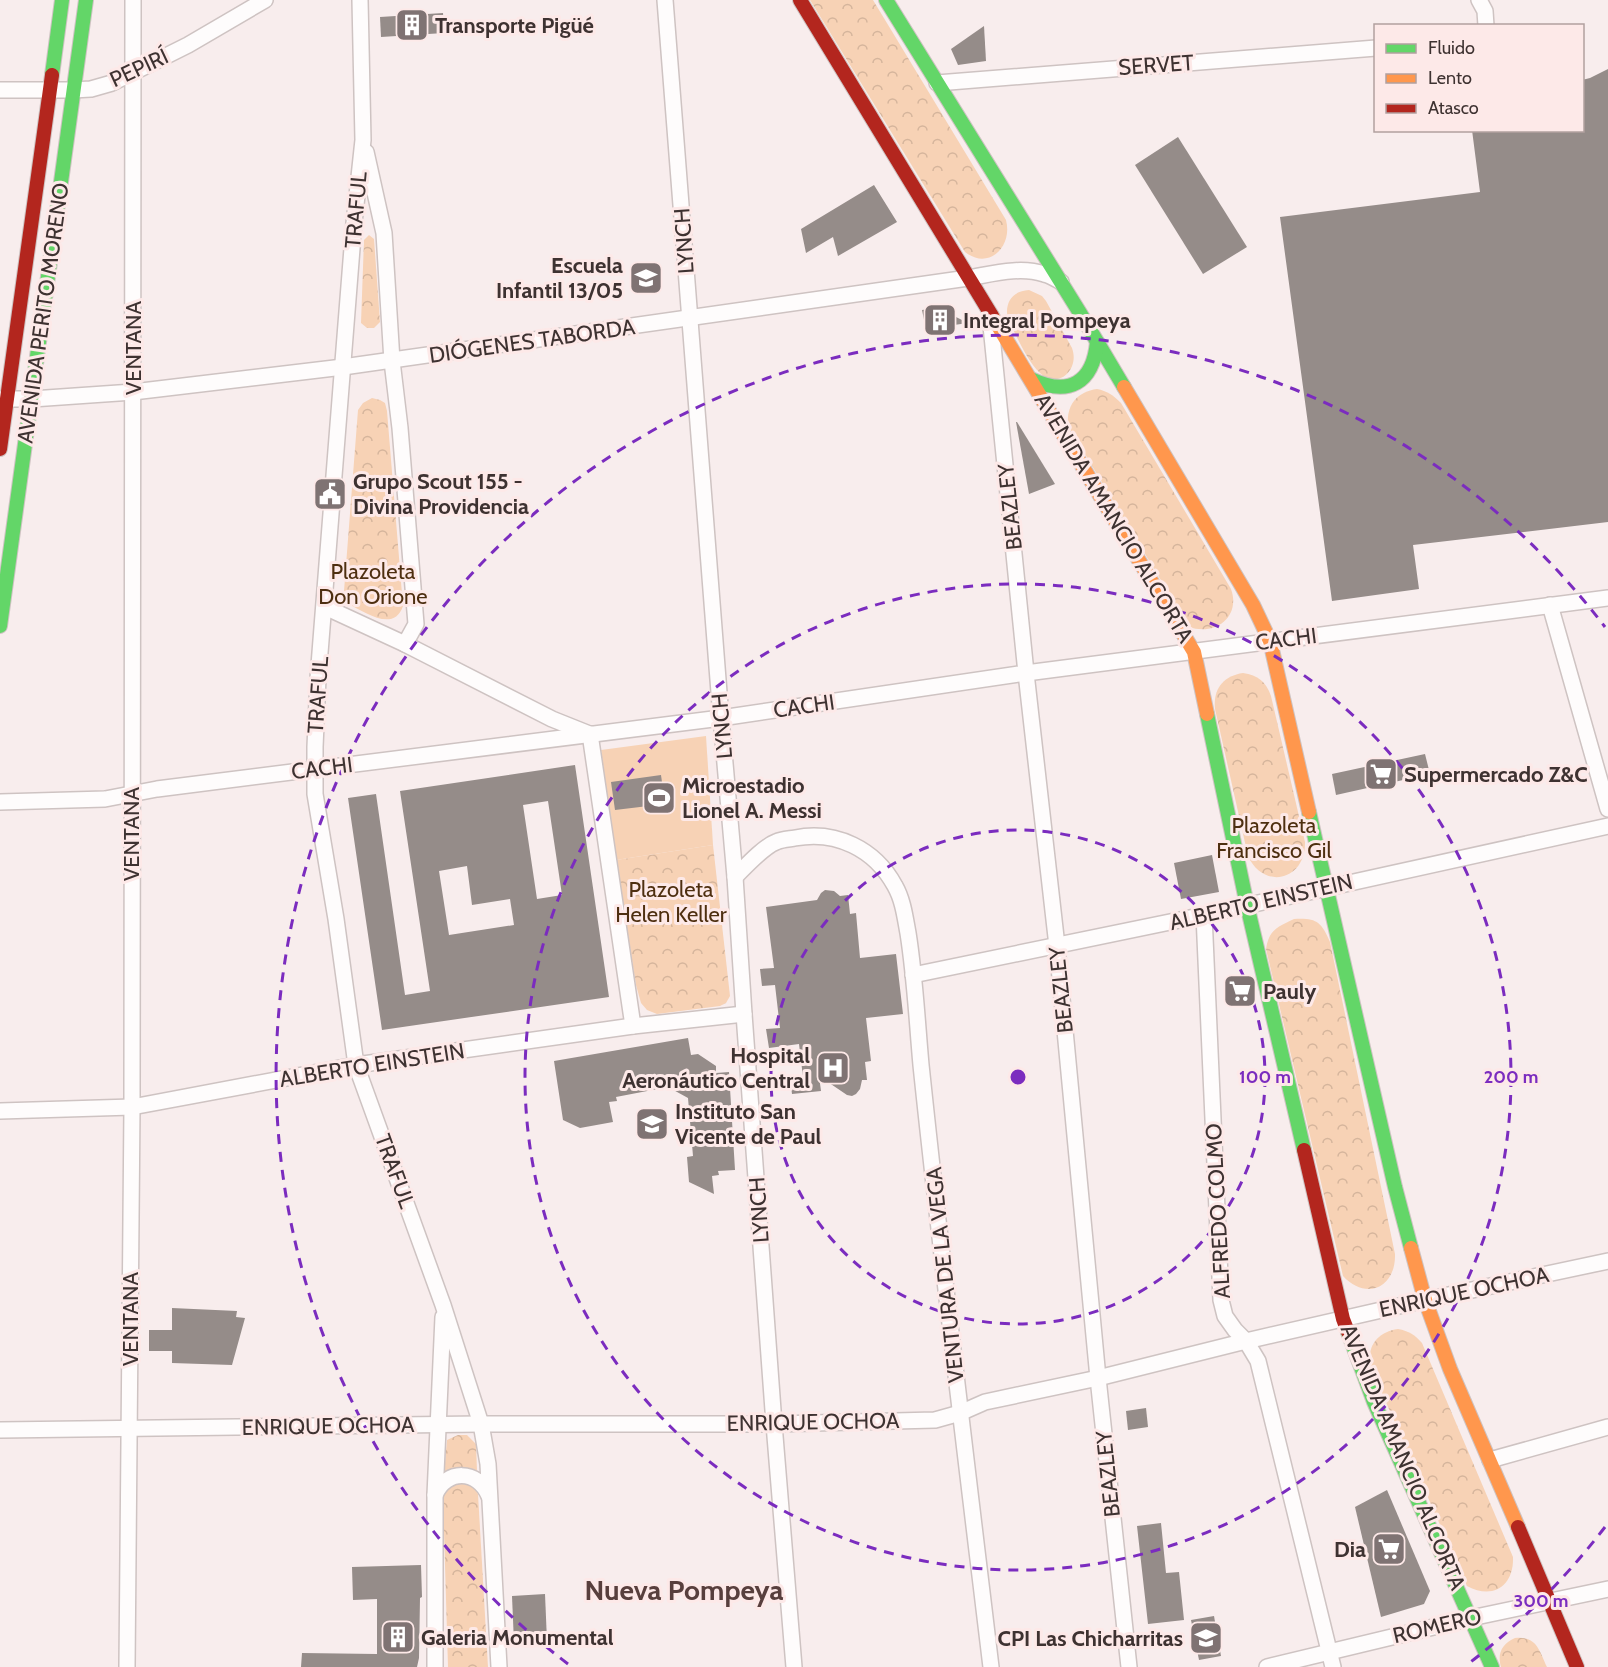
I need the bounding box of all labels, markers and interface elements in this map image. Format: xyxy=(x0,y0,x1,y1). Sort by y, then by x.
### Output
building icon: Transporte Pigüé xyxy=(394,7,430,43)
place label: Transporte Pigüé xyxy=(435,12,594,39)
legend xyxy=(1374,24,1584,132)
text: Fluido xyxy=(1428,37,1475,59)
street label: PEPIRÍ xyxy=(105,43,173,93)
street label: SERVET xyxy=(1117,49,1195,81)
text: Lento xyxy=(1428,67,1472,89)
text: Atasco xyxy=(1428,97,1479,119)
street label: TRAFUL xyxy=(339,170,373,250)
street label: AVENIDA PERITO MORENO xyxy=(11,181,75,445)
street label: LYNCH xyxy=(668,207,700,275)
place label: Escuela Infantil 13/05 xyxy=(496,252,623,304)
school or university icon: Escuela Infantil 13/05 xyxy=(628,260,664,296)
street label: VENTANA xyxy=(120,300,147,395)
building icon: Integral Pompeya xyxy=(922,302,958,338)
place label: Integral Pompeya xyxy=(963,307,1131,334)
street label: DIÓGENES TABORDA xyxy=(427,313,637,369)
street label: AVENIDA AMANCIO ALCORTA xyxy=(1029,388,1200,648)
street label: BEAZLEY xyxy=(992,462,1028,551)
place label: Grupo Scout 155 - Divina Providencia xyxy=(353,468,529,520)
public building icon: Grupo Scout 155 - Divina Providencia xyxy=(312,476,348,512)
park label: Plazoleta Don Orione xyxy=(318,558,428,610)
street label: CACHI xyxy=(1254,622,1318,656)
street label: TRAFUL xyxy=(302,656,334,734)
street label: CACHI xyxy=(772,688,836,724)
street label: LYNCH xyxy=(706,692,738,760)
street label: CACHI xyxy=(290,751,354,785)
supermarket icon: Supermercado Z&C xyxy=(1363,756,1399,792)
place label: Supermercado Z&C xyxy=(1404,761,1588,788)
place label: Microestadio Lionel A. Messi xyxy=(682,772,822,824)
sports icon: Microestadio Lionel A. Messi xyxy=(641,780,677,816)
street label: VENTANA xyxy=(118,786,145,881)
park label: Plazoleta Francisco Gil xyxy=(1216,812,1332,864)
street label: ALBERTO EINSTEIN xyxy=(1167,868,1355,936)
park label: Plazoleta Helen Keller xyxy=(615,876,727,928)
street label: BEAZLEY xyxy=(1043,945,1079,1034)
supermarket icon: Pauly xyxy=(1222,973,1258,1009)
place label: Pauly xyxy=(1263,978,1317,1005)
street label: ALBERTO EINSTEIN xyxy=(277,1037,467,1093)
place label: Hospital Aeronáutico Central xyxy=(622,1042,810,1094)
hospital icon: Hospital Aeronáutico Central xyxy=(815,1050,851,1086)
text: 100 m xyxy=(1239,1066,1291,1088)
text: 200 m xyxy=(1484,1066,1538,1088)
centre of rings xyxy=(1008,1067,1028,1087)
place label: Instituto San Vicente de Paul xyxy=(675,1098,822,1150)
school or university icon: Instituto San Vicente de Paul xyxy=(634,1106,670,1142)
street label: ALFREDO COLMO xyxy=(1200,1123,1236,1299)
street label: TRAFUL xyxy=(369,1130,421,1212)
street label: VENTURA DE LA VEGA xyxy=(920,1165,970,1384)
street label: LYNCH xyxy=(743,1176,775,1244)
street label: ENRIQUE OCHOA xyxy=(1377,1261,1552,1323)
street label: VENTANA xyxy=(117,1271,144,1366)
street label: AVENIDA AMANCIO ALCORTA xyxy=(1335,1320,1472,1594)
street label: ENRIQUE OCHOA xyxy=(726,1407,900,1437)
street label: ENRIQUE OCHOA xyxy=(241,1411,415,1441)
street label: BEAZLEY xyxy=(1090,1429,1126,1518)
supermarket icon: Dia xyxy=(1371,1531,1407,1567)
place label: Dia xyxy=(1334,1536,1366,1563)
district label: Nueva Pompeya xyxy=(585,1573,783,1607)
text: 300 m xyxy=(1514,1590,1568,1612)
street label: ROMERO xyxy=(1390,1603,1484,1649)
building icon: Galeria Monumental xyxy=(380,1619,416,1655)
school or university icon: CPI Las Chicharritas xyxy=(1188,1620,1224,1656)
place label: Galeria Monumental xyxy=(421,1624,614,1651)
place label: CPI Las Chicharritas xyxy=(998,1625,1183,1652)

